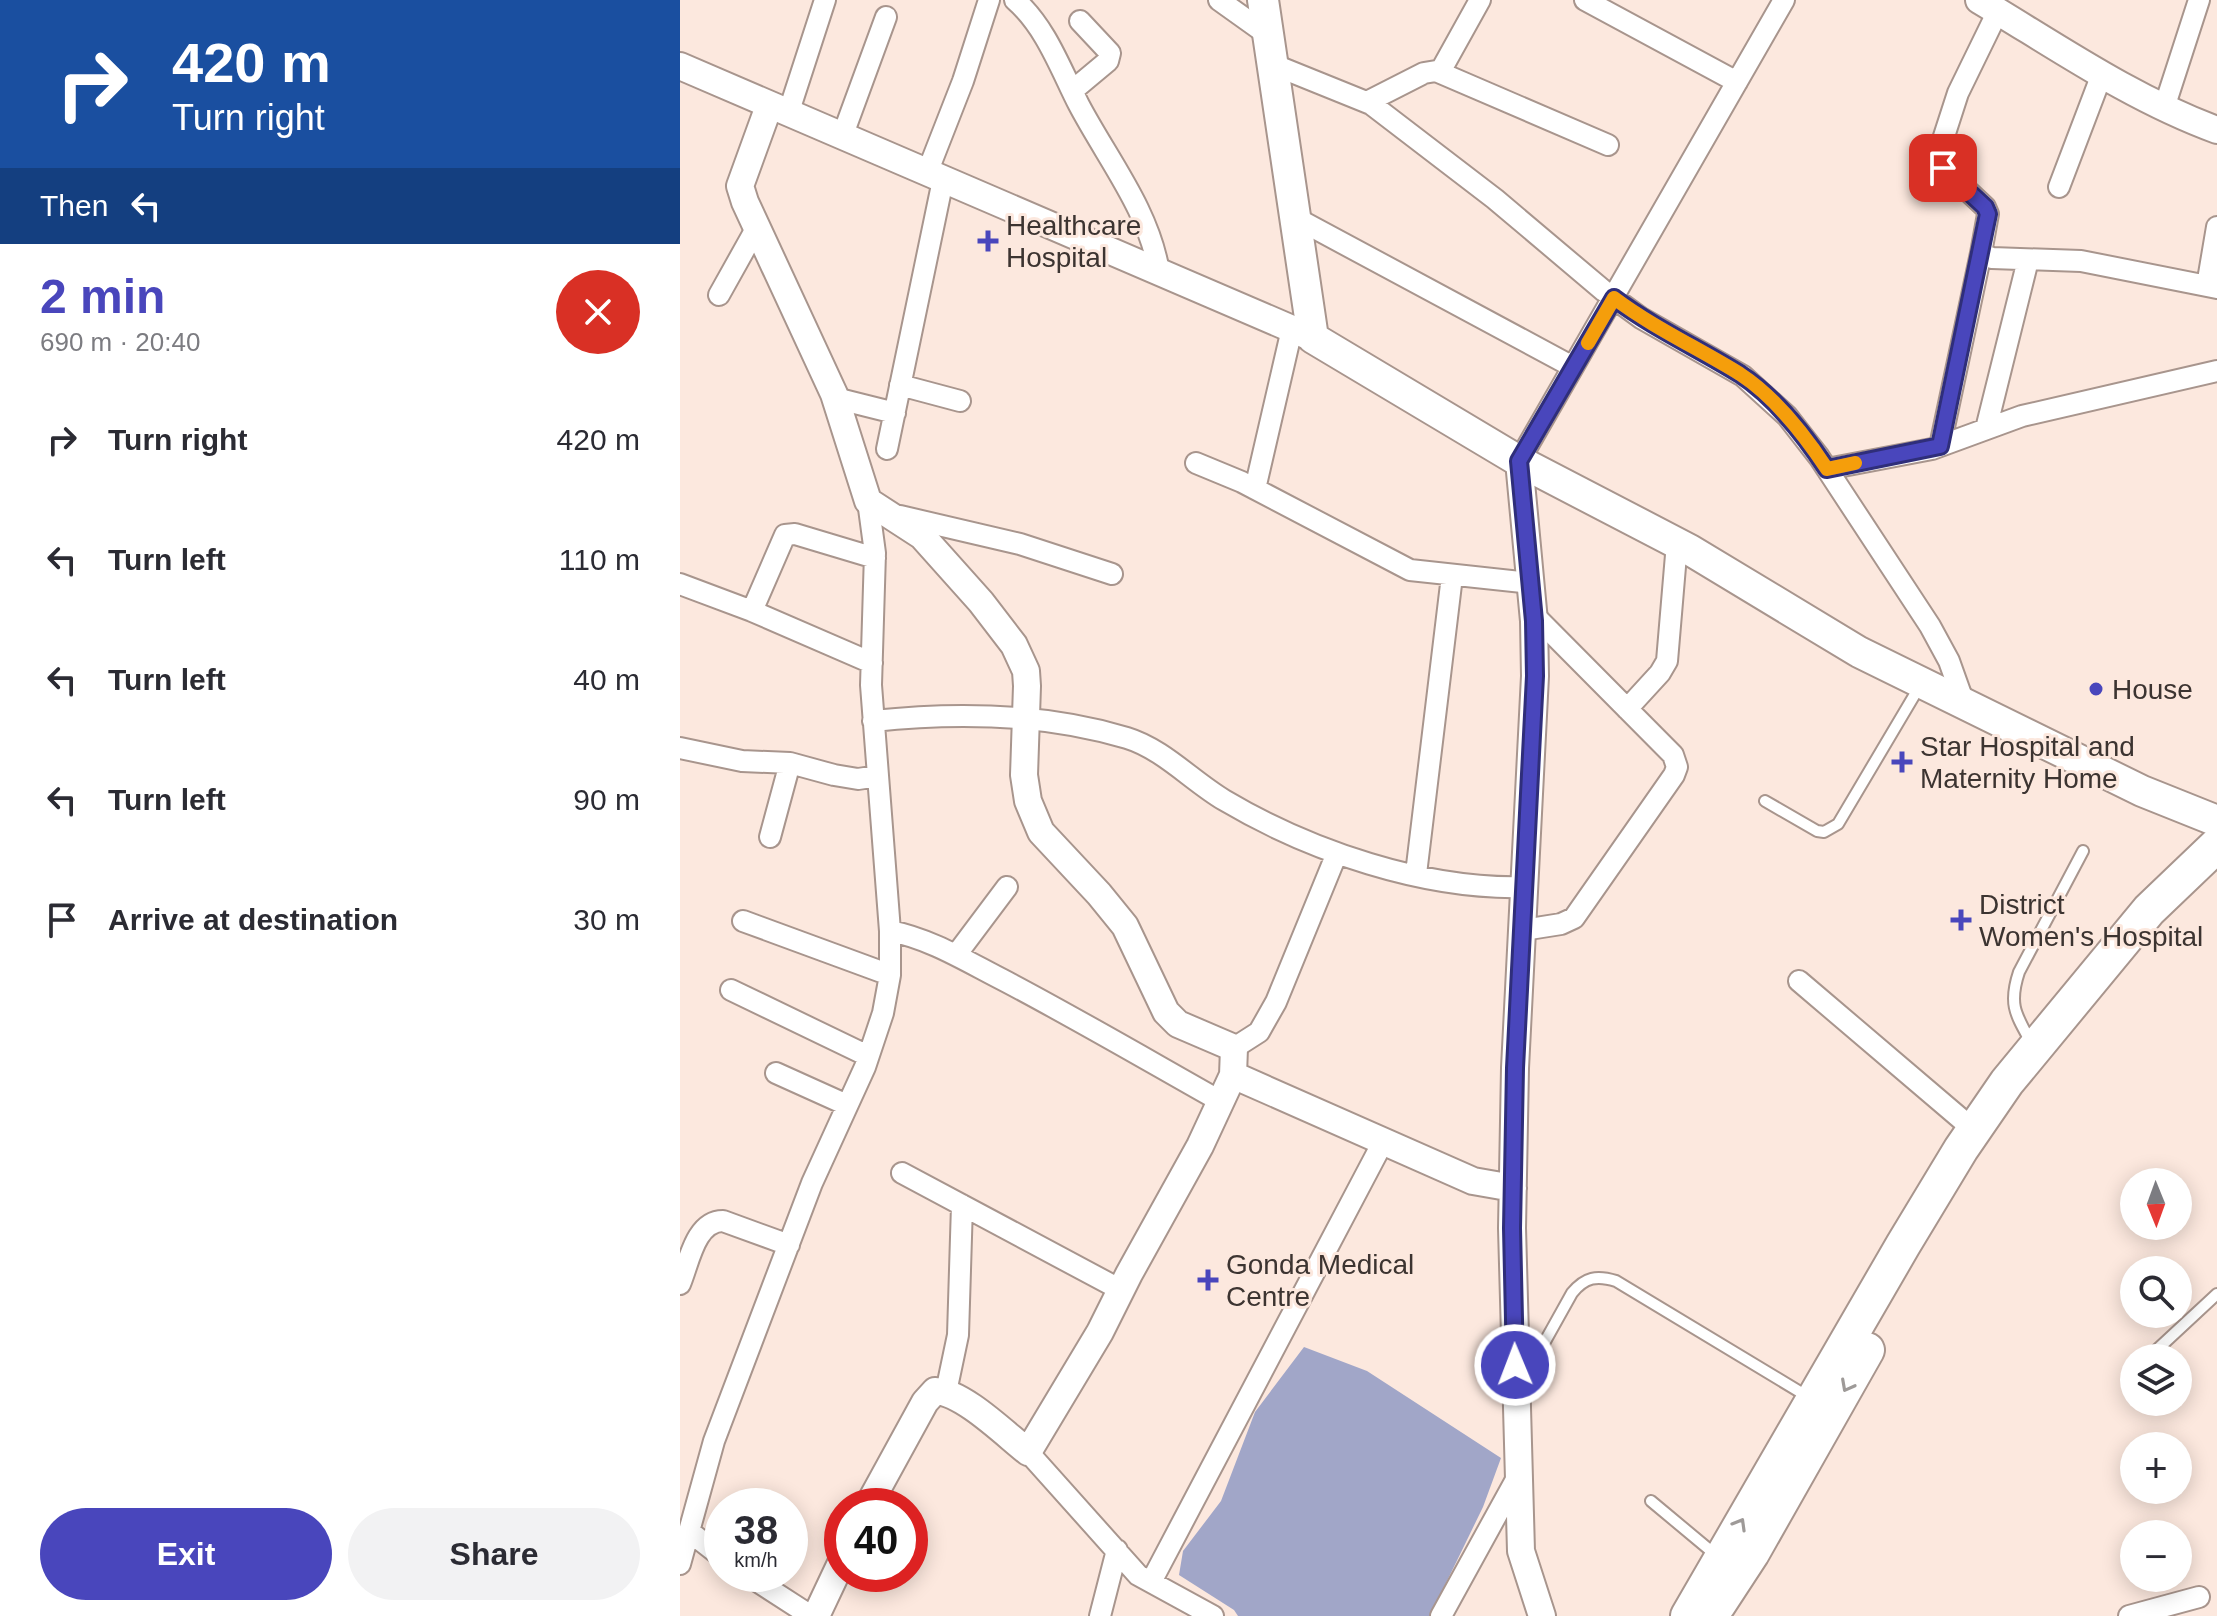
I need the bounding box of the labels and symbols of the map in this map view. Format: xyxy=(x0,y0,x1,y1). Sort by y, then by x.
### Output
pin xyxy=(1909,134,1977,202)
place label: Healthcare Hospital xyxy=(1006,210,1141,273)
marker: Healthcare Hospital xyxy=(977,230,999,252)
place label: House xyxy=(2112,674,2193,705)
marker: House xyxy=(2087,680,2105,698)
place label: Star Hospital and Maternity Home xyxy=(1920,731,2135,794)
marker: Star Hospital and Maternity Home xyxy=(1891,751,1913,773)
place label: District Women's Hospital xyxy=(1979,889,2203,952)
marker: District Women's Hospital xyxy=(1950,909,1972,931)
north arrow xyxy=(2120,1168,2192,1240)
place label: Gonda Medical Centre xyxy=(1226,1249,1414,1312)
marker: Gonda Medical Centre xyxy=(1197,1269,1219,1291)
position arrow xyxy=(1473,1323,1557,1407)
one-way arrow xyxy=(1841,1378,1857,1392)
speed limit sign: 40 xyxy=(824,1488,928,1592)
one-way arrow xyxy=(1730,1518,1746,1533)

